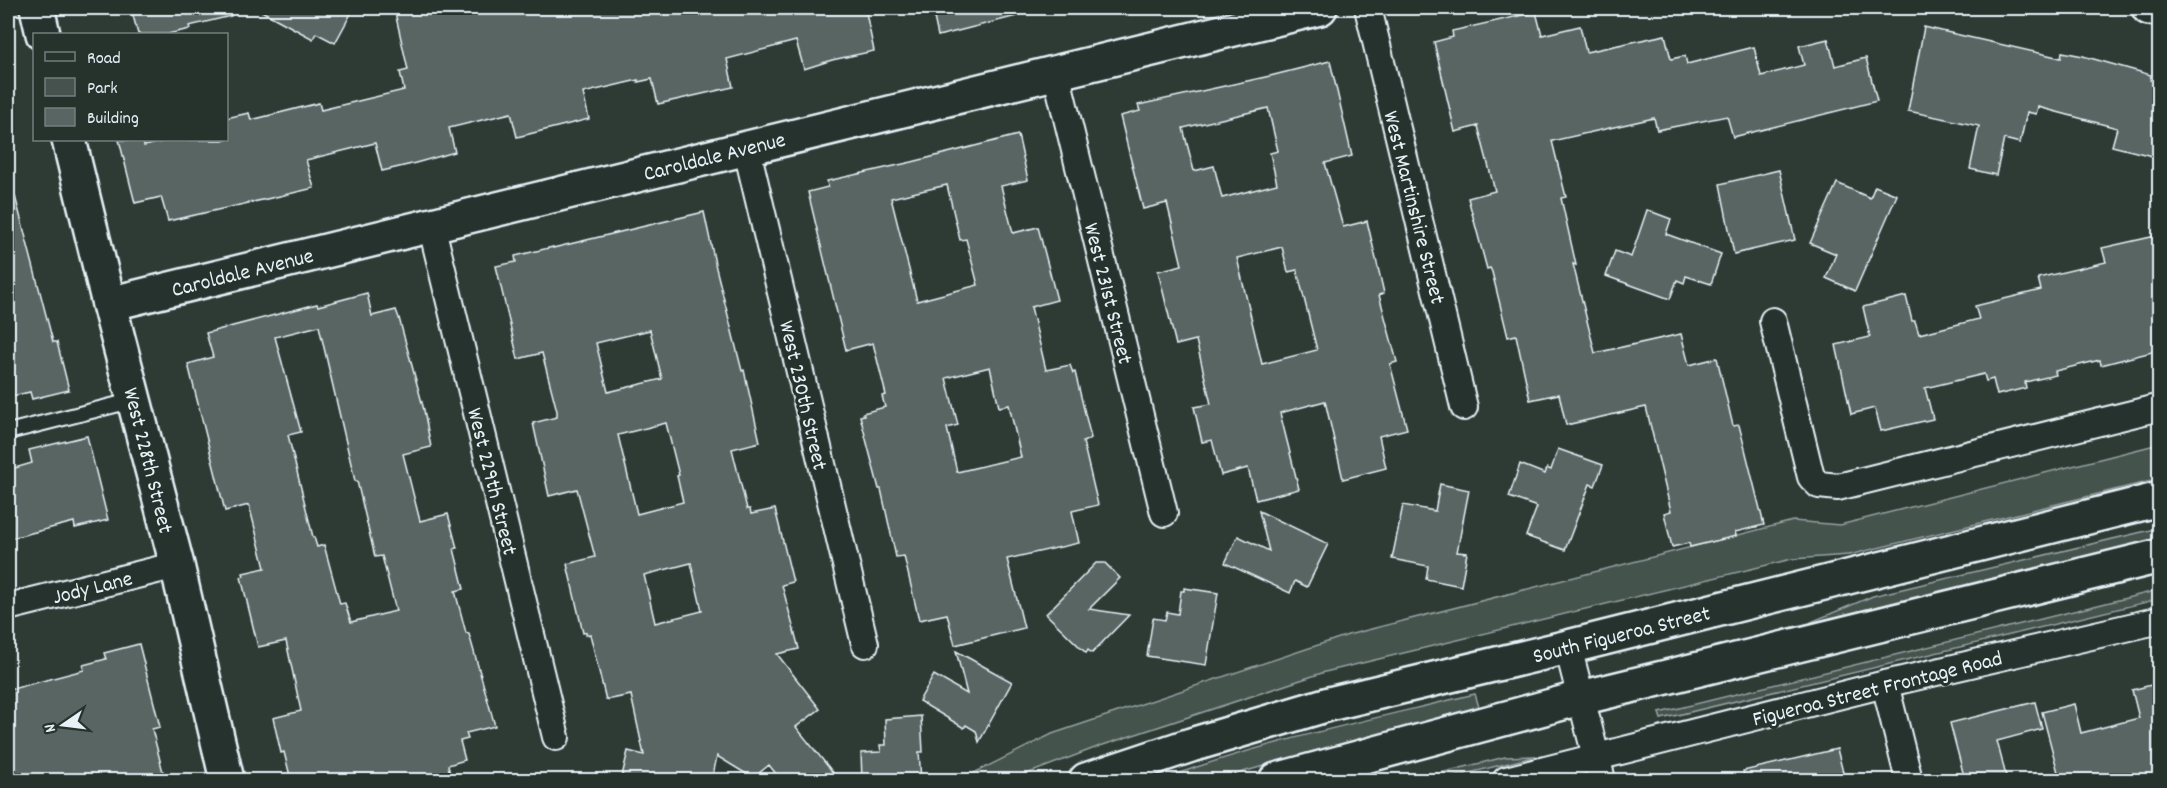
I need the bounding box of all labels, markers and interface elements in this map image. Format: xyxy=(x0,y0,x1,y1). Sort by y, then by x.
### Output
legend xyxy=(33,33,228,141)
text: Road xyxy=(87,47,121,72)
text: Park xyxy=(87,77,118,102)
text: Building xyxy=(87,107,139,132)
street label: West Martinshire Street xyxy=(1374,108,1452,308)
street label: Caroldale Avenue xyxy=(641,126,789,191)
street label: West 231st Street xyxy=(1074,220,1139,368)
street label: Caroldale Avenue xyxy=(169,242,317,307)
street label: West 230th Street xyxy=(769,318,834,474)
street label: West 228th Street xyxy=(113,385,180,537)
street label: West 229th Street xyxy=(457,405,524,559)
street label: Jody Lane xyxy=(50,565,136,614)
street label: South Figueroa Street xyxy=(1530,599,1714,673)
street label: Figueroa Street Frontage Road xyxy=(1750,644,2006,736)
north arrow xyxy=(33,695,93,755)
text: N xyxy=(39,721,63,735)

